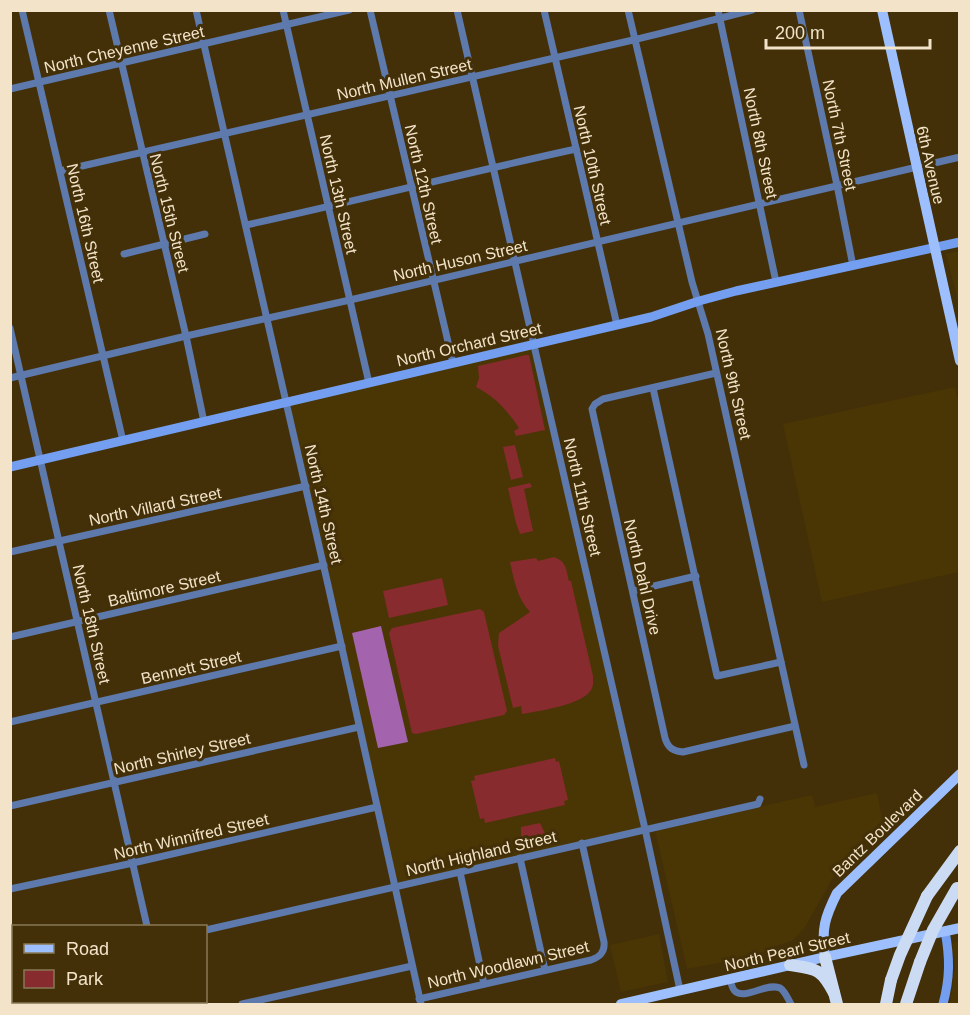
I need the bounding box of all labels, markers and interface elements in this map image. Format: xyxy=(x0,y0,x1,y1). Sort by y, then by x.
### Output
scale bar xyxy=(766,12,930,50)
street label: North Cheyenne Street xyxy=(42,23,206,76)
text: 200 m xyxy=(775,23,825,43)
street label: North Mullen Street xyxy=(335,56,474,103)
street label: North 7th Street xyxy=(819,78,860,193)
street label: North 8th Street xyxy=(740,86,781,201)
street label: North 10th Street xyxy=(571,104,615,227)
street label: North 12th Street xyxy=(402,123,446,246)
street label: 6th Avenue xyxy=(913,124,948,206)
street label: North 13th Street xyxy=(317,133,361,256)
street label: North 15th Street xyxy=(147,152,193,275)
street label: North 16th Street xyxy=(64,162,108,285)
street label: North Huson Street xyxy=(391,237,529,284)
street label: North Orchard Street xyxy=(395,319,544,369)
street label: North 9th Street xyxy=(713,327,755,442)
street label: North 11th Street xyxy=(561,436,604,558)
street label: North 14th Street xyxy=(302,443,346,566)
street label: North Villard Street xyxy=(87,484,223,529)
street label: North Dahl Drive xyxy=(621,518,664,637)
street label: North 18th Street xyxy=(70,563,114,686)
street label: Baltimore Street xyxy=(106,567,222,610)
street label: Bennett Street xyxy=(139,648,243,687)
street label: North Shirley Street xyxy=(112,729,253,777)
street label: Bantz Boulevard xyxy=(829,786,925,880)
street label: North Winnifred Street xyxy=(112,810,271,863)
street label: North Highland Street xyxy=(404,828,559,879)
legend xyxy=(12,925,207,1003)
street label: North Pearl Street xyxy=(723,929,852,974)
street label: North Woodlawn Street xyxy=(426,938,591,991)
text: Road xyxy=(66,939,109,959)
text: Park xyxy=(66,969,104,989)

